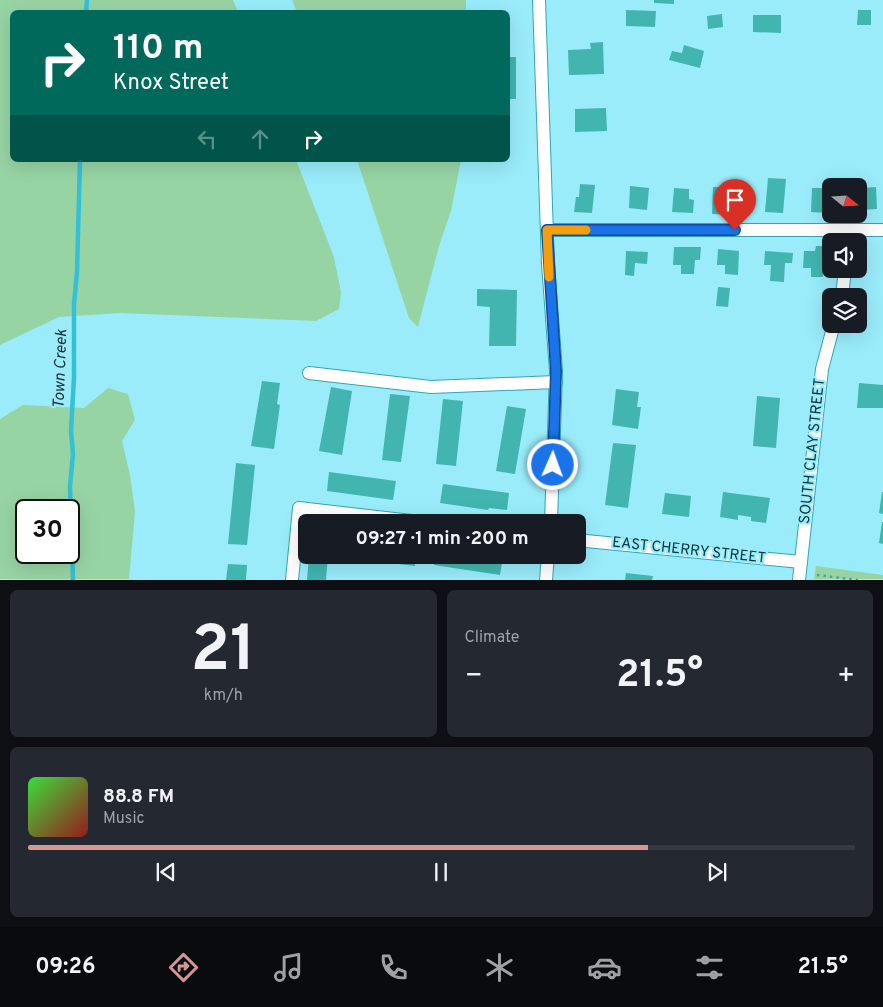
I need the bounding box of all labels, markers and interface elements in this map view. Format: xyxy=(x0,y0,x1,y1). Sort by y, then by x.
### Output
text: 110 m xyxy=(113,27,203,71)
icon: right xyxy=(30,30,95,95)
text: Knox Street xyxy=(113,70,229,97)
icon: left xyxy=(193,125,221,153)
icon: ahead xyxy=(246,125,274,153)
icon: right xyxy=(299,125,327,153)
north arrow xyxy=(822,178,868,222)
map controls xyxy=(822,178,867,333)
pin xyxy=(714,179,756,230)
icon: arrive xyxy=(721,186,749,214)
button: sound xyxy=(822,233,867,278)
button: layers xyxy=(822,288,867,333)
water label: Town Creek xyxy=(50,328,72,409)
street label: SOUTH CLAY STREET xyxy=(796,377,830,525)
position arrow xyxy=(526,438,578,490)
speed limit sign: 30 xyxy=(15,499,80,564)
text: 09:27 · 1 min · 200 m xyxy=(355,527,529,551)
street label: EAST CHERRY STREET xyxy=(611,533,767,569)
text: 21 xyxy=(190,612,256,694)
text: Climate xyxy=(465,628,519,648)
text: 21.5° xyxy=(616,652,703,701)
text: − xyxy=(465,659,483,695)
text: + xyxy=(837,659,855,695)
text: km/h xyxy=(204,686,243,706)
text: 88.8 FM xyxy=(103,785,174,809)
text: Music xyxy=(103,809,144,829)
icon: previous xyxy=(152,858,180,886)
icon: pause xyxy=(427,858,455,886)
icon: next xyxy=(703,858,731,886)
icon: directions xyxy=(166,950,201,985)
icon: music xyxy=(271,950,306,985)
icon: phone xyxy=(376,950,411,985)
icon: climate xyxy=(482,950,517,985)
icon: car xyxy=(587,950,622,985)
icon: filters xyxy=(692,950,727,985)
text: 09:26 xyxy=(35,954,95,981)
text: 21.5° xyxy=(798,954,848,981)

